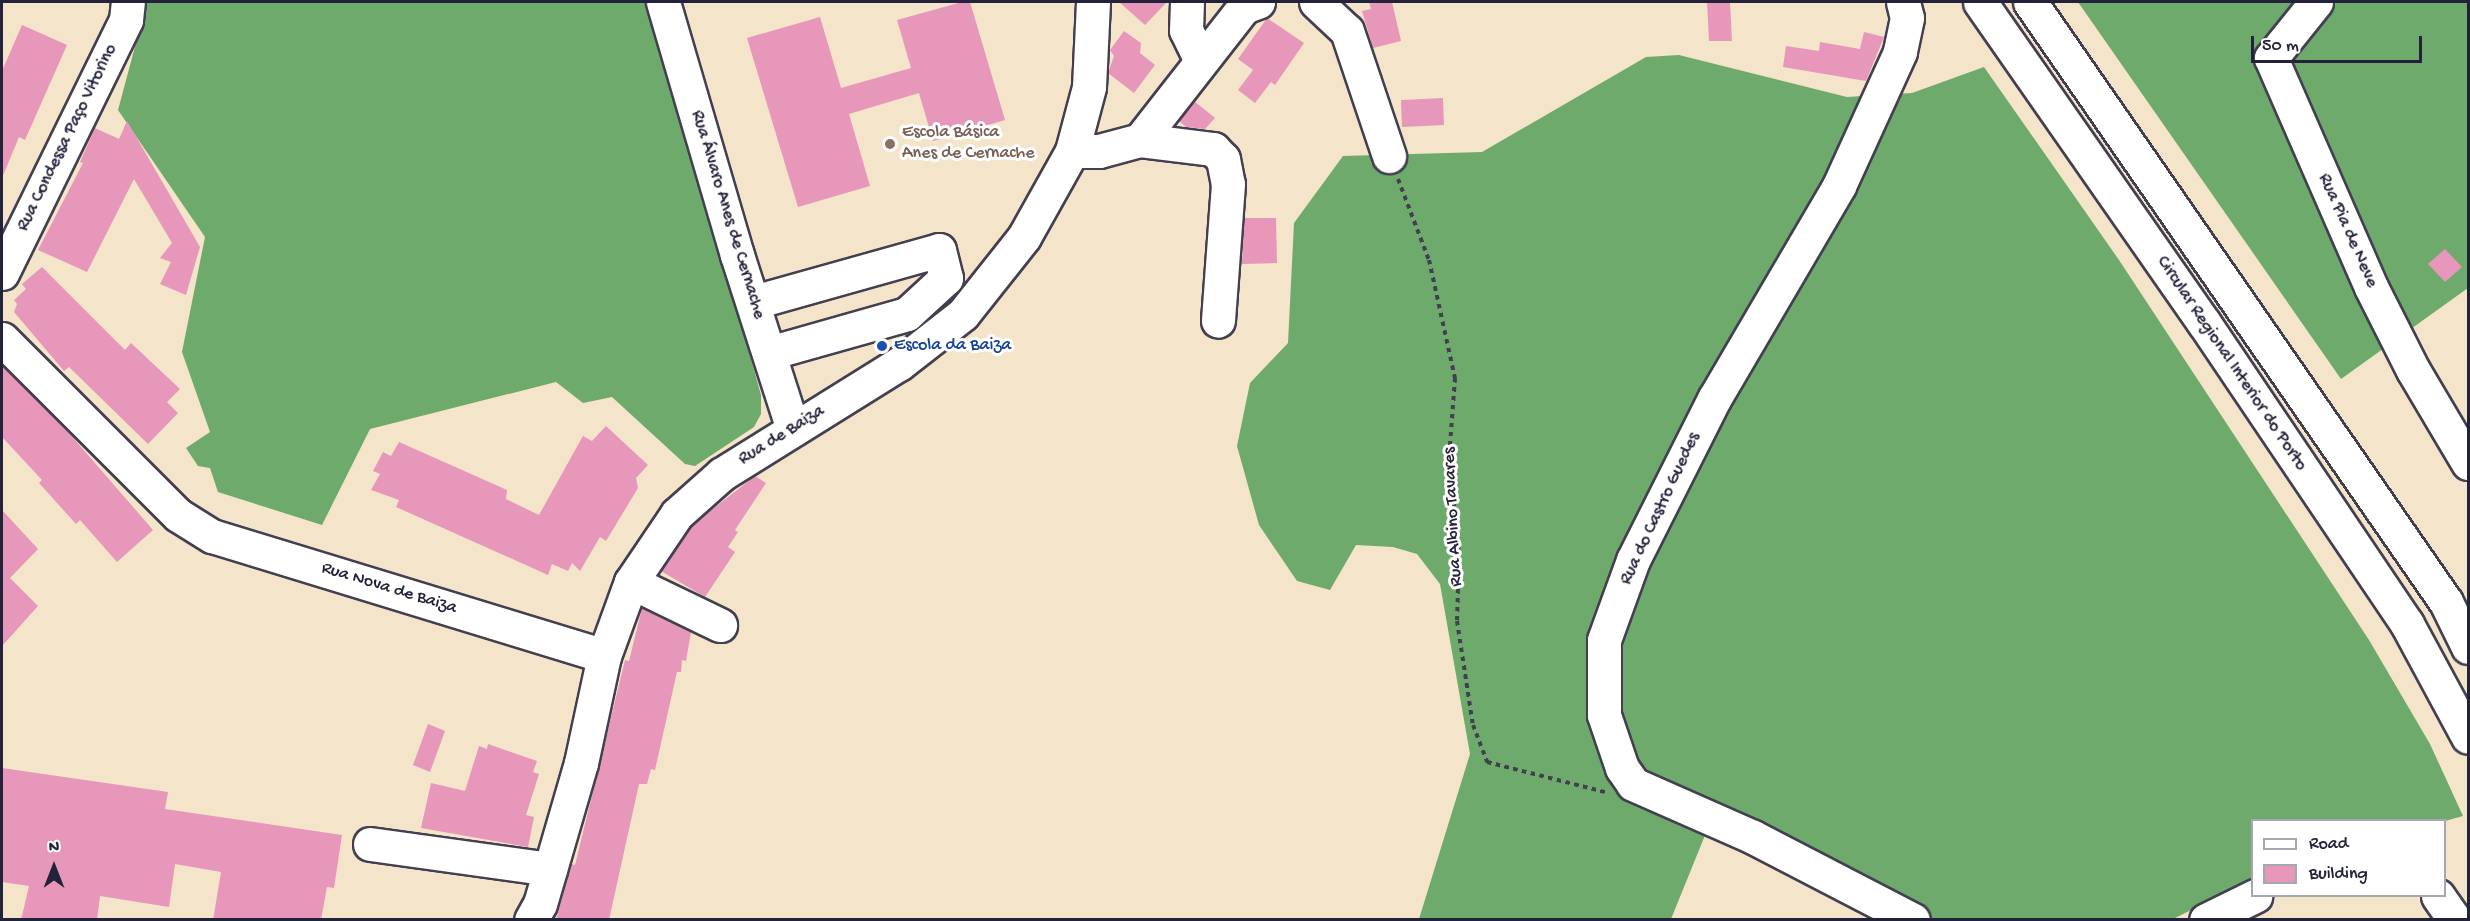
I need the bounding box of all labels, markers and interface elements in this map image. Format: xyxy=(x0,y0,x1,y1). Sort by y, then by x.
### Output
scale bar xyxy=(2254,24,2425,62)
text: 50 m xyxy=(2262,36,2299,57)
street label: Rua Condessa Paço Vitorino xyxy=(13,41,123,235)
street label: Rua Álvaro Anes de Cernache xyxy=(685,108,769,322)
place label: Escola Básica Anes de Cernache xyxy=(902,123,1034,166)
marker: Escola Básica Anes de Cernache xyxy=(883,137,897,151)
street label: Rua Pia de Neve xyxy=(2312,171,2382,291)
street label: Circular Regional Interior do Porto xyxy=(2151,253,2311,475)
place label: Escola da Baiza xyxy=(894,335,1011,357)
marker: Escola da Baiza xyxy=(875,339,889,353)
street label: Rua de Baiza xyxy=(735,401,829,471)
street label: Rua do Castro Guedes xyxy=(1616,429,1706,589)
street label: Rua Albino Tavares xyxy=(1440,447,1468,587)
street label: Rua Nova de Baiza xyxy=(319,558,459,620)
legend xyxy=(2251,819,2446,897)
text: Road xyxy=(2309,834,2348,855)
north arrow xyxy=(24,837,84,897)
text: N xyxy=(49,839,59,858)
text: Building xyxy=(2309,864,2368,885)

